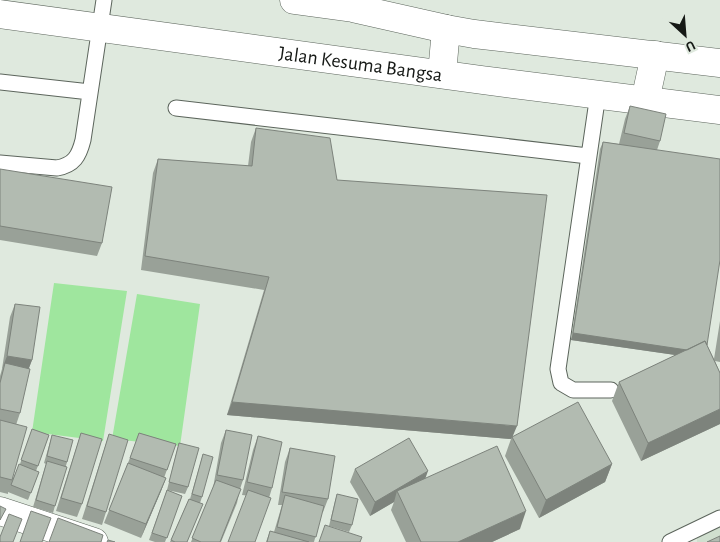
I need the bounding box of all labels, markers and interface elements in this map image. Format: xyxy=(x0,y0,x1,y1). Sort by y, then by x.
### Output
north arrow xyxy=(660,10,710,60)
text: U xyxy=(683,38,697,54)
street label: Jalan Kesuma Bangsa xyxy=(277,43,444,85)

